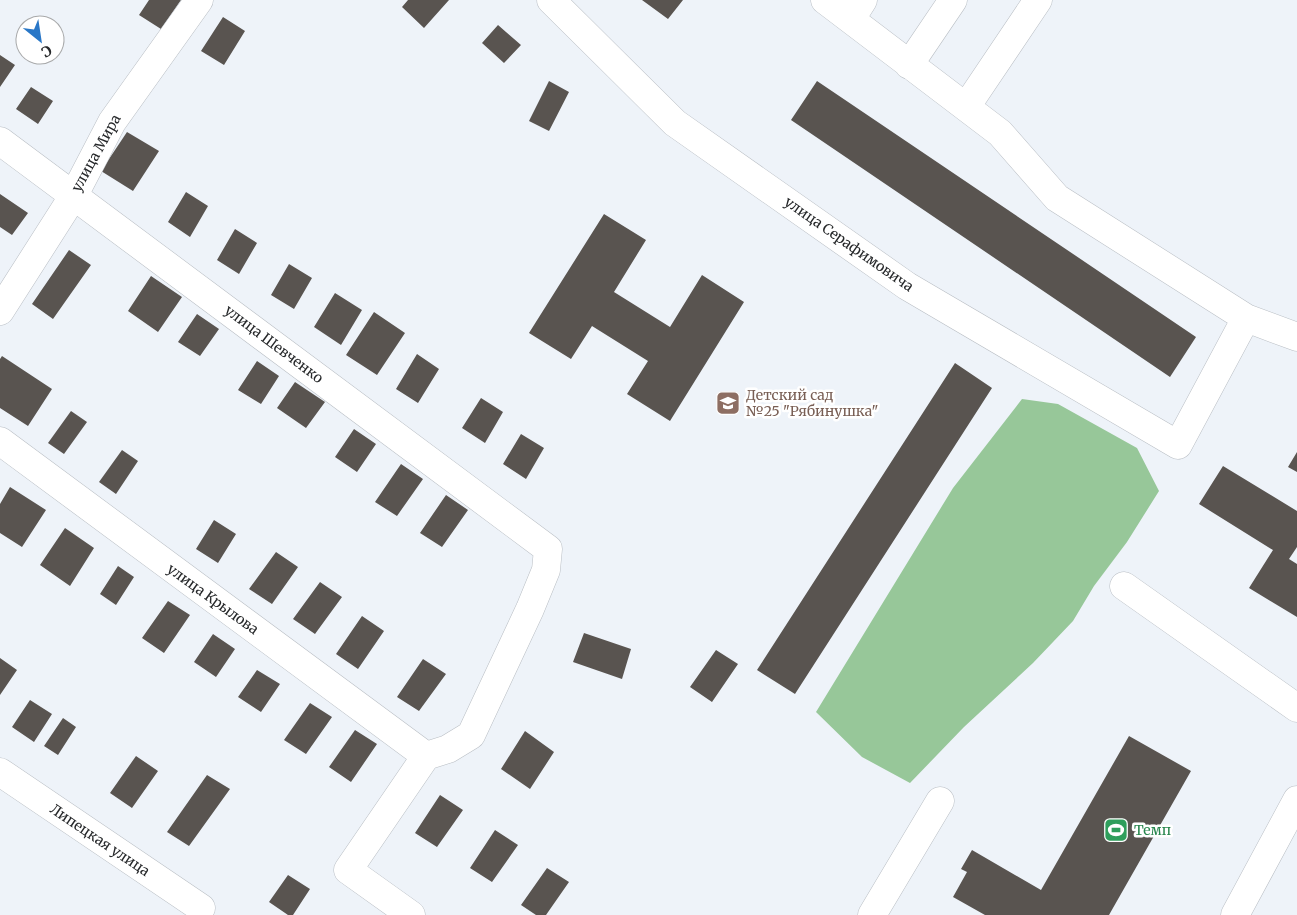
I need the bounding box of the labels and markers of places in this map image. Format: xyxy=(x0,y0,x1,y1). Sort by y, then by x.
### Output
place label: Детский сад №25 "Рябинушка" xyxy=(746,386,879,420)
school or university icon: Детский сад №25 "Рябинушка" xyxy=(715,390,741,416)
sports icon: Темп xyxy=(1103,817,1129,843)
place label: Темп xyxy=(1134,821,1171,839)

